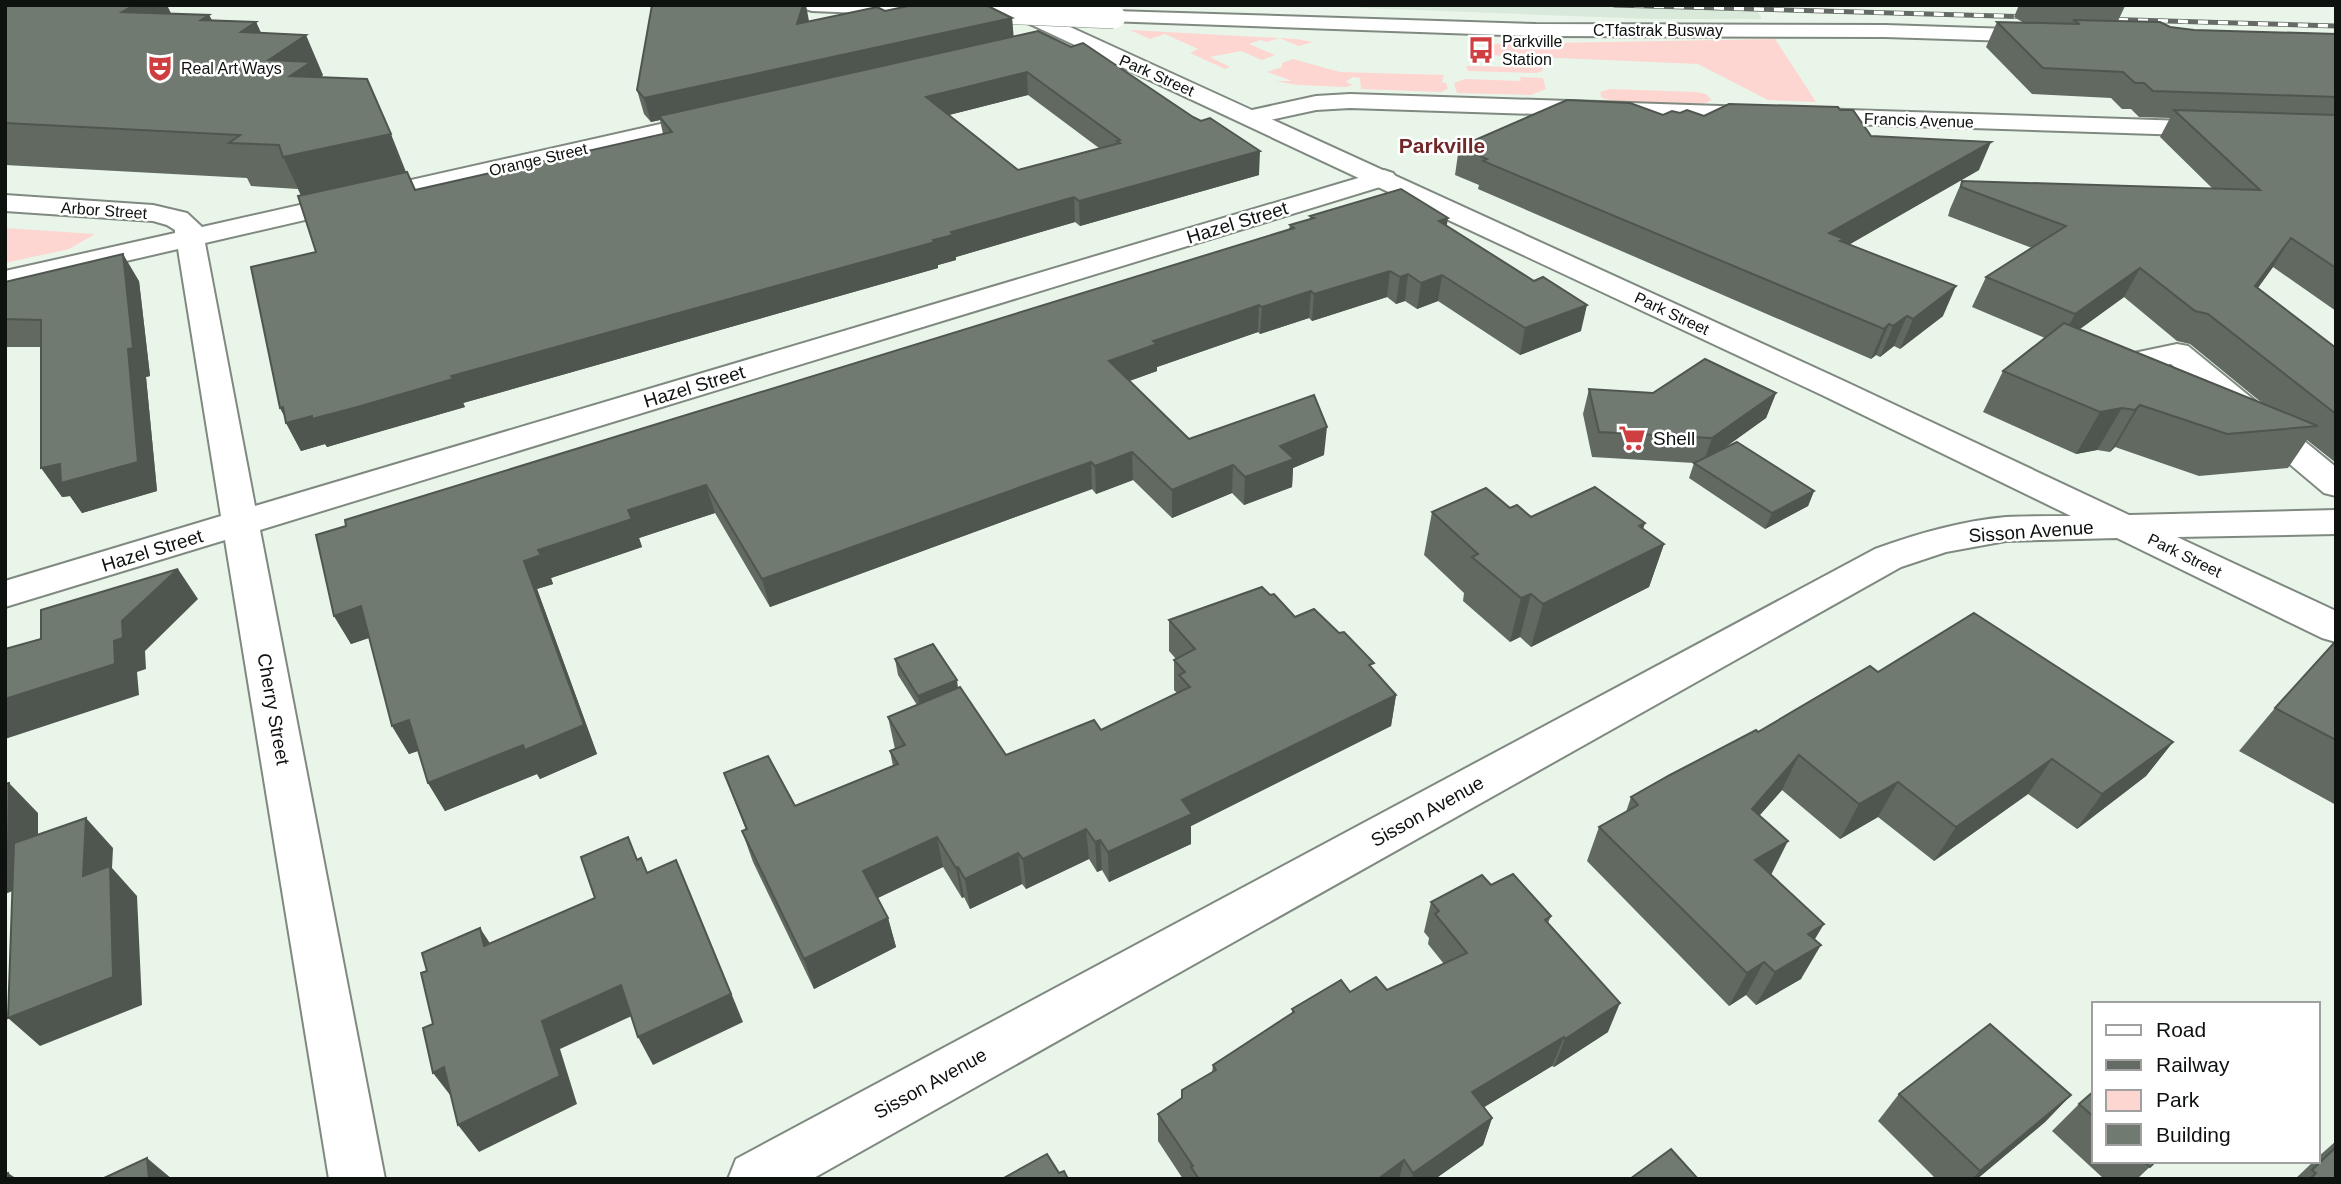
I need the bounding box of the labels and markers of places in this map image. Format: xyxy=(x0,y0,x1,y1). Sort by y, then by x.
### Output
place label: Parkville Station xyxy=(1502,33,1563,68)
bus stop icon: Parkville Station xyxy=(1466,35,1496,65)
theatre icon: Real Art Ways xyxy=(145,53,175,83)
place label: Real Art Ways xyxy=(181,60,282,77)
supermarket icon: Shell xyxy=(1617,423,1647,453)
place label: Shell xyxy=(1653,428,1695,449)

